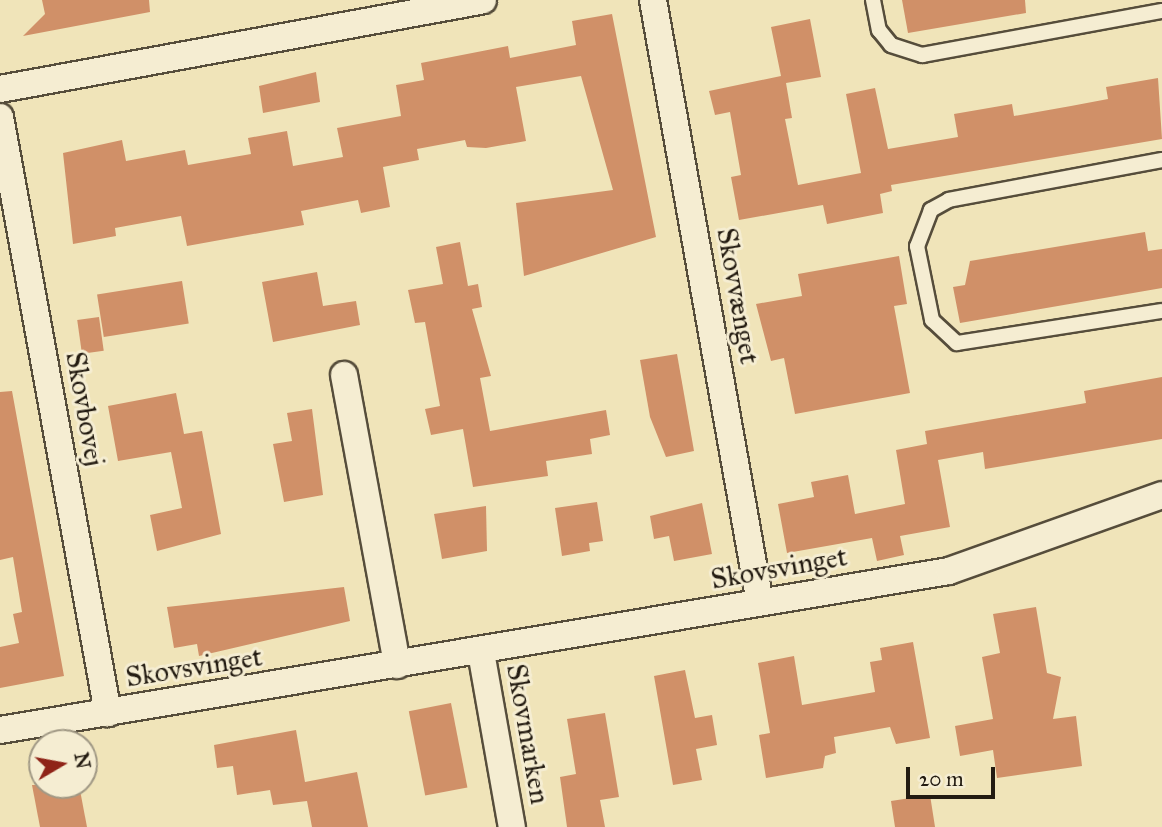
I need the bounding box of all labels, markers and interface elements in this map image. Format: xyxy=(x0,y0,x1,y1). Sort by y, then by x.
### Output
street label: Skovvænget xyxy=(709,225,767,367)
street label: Skovbovej xyxy=(58,349,112,469)
street label: Skovsvinget xyxy=(708,539,850,597)
street label: Skovsvinget xyxy=(123,640,265,694)
street label: Skovmarken xyxy=(499,661,557,807)
north arrow xyxy=(28,729,98,799)
text: N xyxy=(69,751,95,771)
scale bar xyxy=(910,754,999,798)
text: 20 m xyxy=(919,766,964,792)

